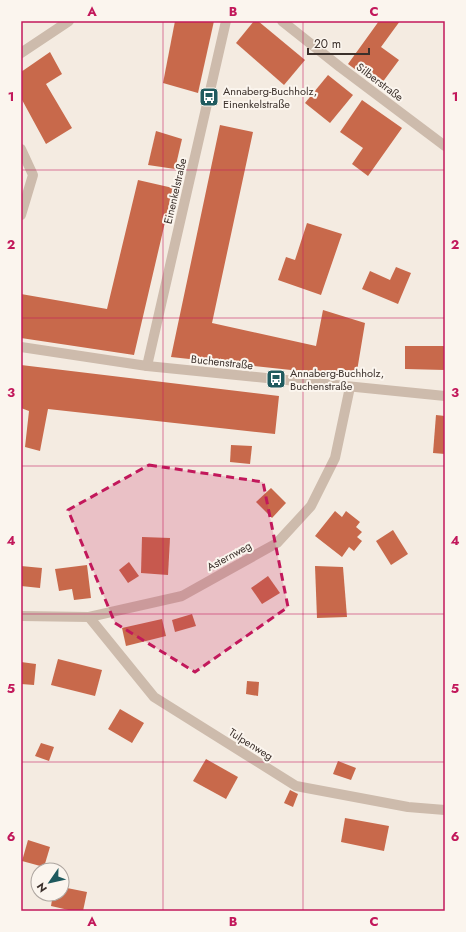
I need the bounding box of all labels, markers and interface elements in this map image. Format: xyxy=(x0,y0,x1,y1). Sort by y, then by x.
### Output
text: A xyxy=(86,2,97,21)
text: B xyxy=(229,2,238,21)
text: C xyxy=(369,2,379,21)
scale bar xyxy=(308,30,369,56)
text: 20 m xyxy=(314,35,341,53)
street label: Silberstraße xyxy=(353,59,407,105)
place label: Annaberg-Buchholz, Einenkelstraße xyxy=(223,83,317,112)
bus stop icon: Annaberg-Buchholz, Einenkelstraße xyxy=(198,86,220,108)
text: 1 xyxy=(8,87,14,106)
text: 1 xyxy=(452,87,458,106)
street label: Einenkelstraße xyxy=(160,156,190,225)
text: 2 xyxy=(7,235,15,254)
text: 2 xyxy=(451,235,459,254)
street label: Buchenstraße xyxy=(190,351,254,373)
place label: Annaberg-Buchholz, Buchenstraße xyxy=(290,365,384,394)
bus stop icon: Annaberg-Buchholz, Buchenstraße xyxy=(265,368,287,390)
text: 3 xyxy=(7,383,15,402)
text: 3 xyxy=(451,383,459,402)
text: 4 xyxy=(6,531,16,550)
text: 4 xyxy=(450,531,460,550)
street label: Asternweg xyxy=(204,537,254,575)
text: 5 xyxy=(7,679,15,698)
text: 5 xyxy=(451,679,459,698)
street label: Tulpenweg xyxy=(226,724,276,764)
text: 6 xyxy=(7,827,16,846)
text: 6 xyxy=(451,827,460,846)
north arrow xyxy=(30,862,70,902)
text: N xyxy=(33,879,51,896)
text: A xyxy=(86,912,97,931)
text: B xyxy=(229,912,238,931)
text: C xyxy=(369,912,379,931)

